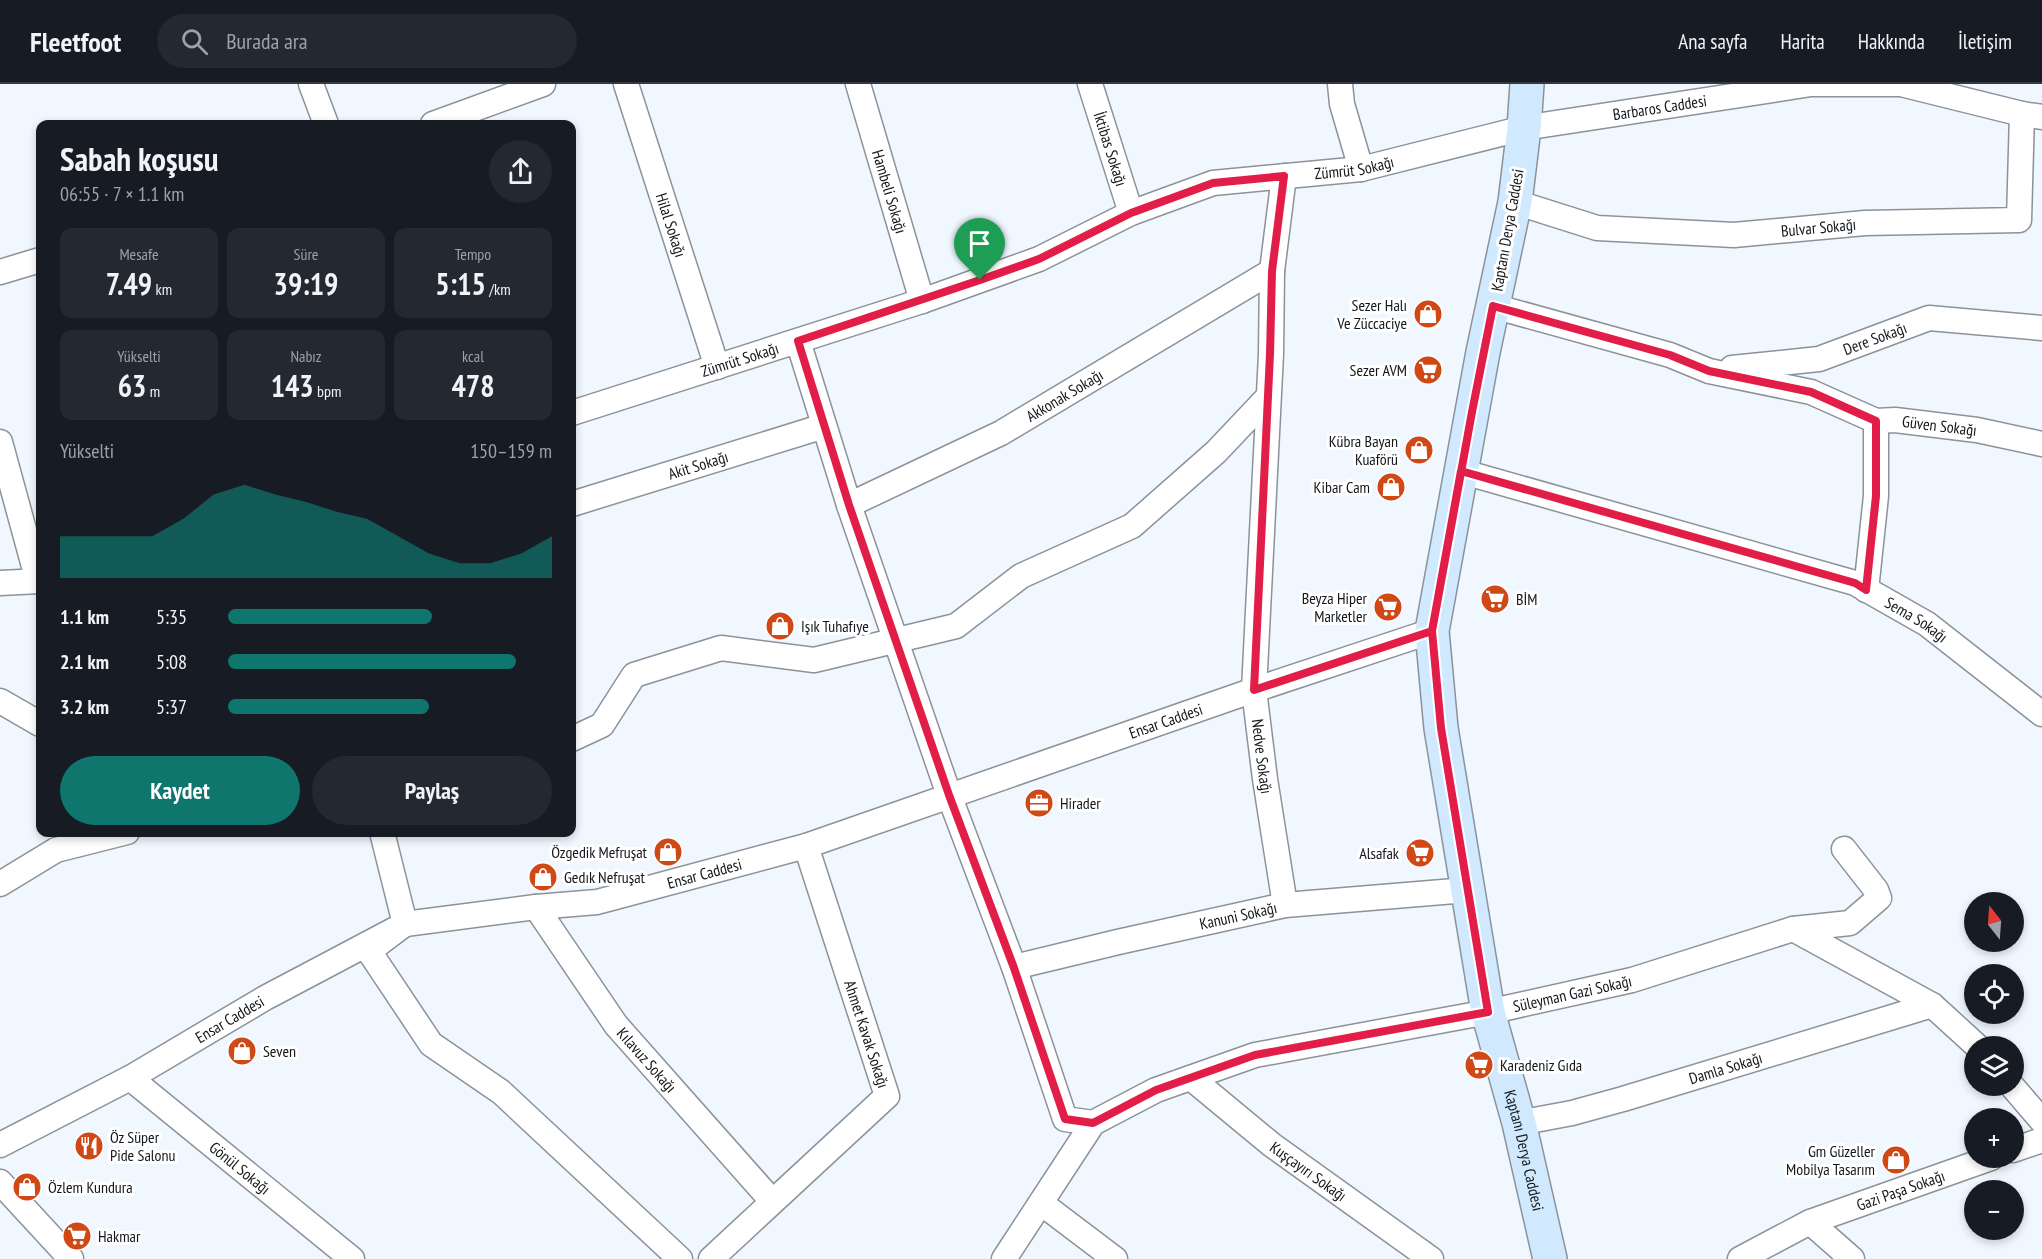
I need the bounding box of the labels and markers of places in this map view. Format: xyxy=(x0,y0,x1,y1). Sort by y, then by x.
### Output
pin xyxy=(954,218,1005,280)
place label: Sezer Halı Ve Züccaciye xyxy=(1336,295,1407,333)
shop icon: Sezer Halı Ve Züccaciye xyxy=(1412,298,1444,330)
supermarket icon: Sezer AVM xyxy=(1412,354,1444,386)
place label: Sezer AVM xyxy=(1350,360,1407,380)
place label: Kübra Bayan Kuaförü xyxy=(1329,431,1398,469)
shop icon: Kübra Bayan Kuaförü xyxy=(1403,434,1435,466)
shop icon: Kibar Cam xyxy=(1375,471,1407,503)
place label: Kibar Cam xyxy=(1314,477,1370,497)
supermarket icon: BİM xyxy=(1479,583,1511,615)
place label: Beyza Hiper Marketler xyxy=(1302,588,1368,626)
place label: BİM xyxy=(1516,589,1537,609)
supermarket icon: Beyza Hiper Marketler xyxy=(1372,591,1404,623)
shop icon: Işık Tuhafıye xyxy=(764,610,796,642)
place label: Işık Tuhafıye xyxy=(801,616,869,636)
office icon: Hirader xyxy=(1023,787,1055,819)
place label: Hirader xyxy=(1060,793,1101,813)
shop icon: Özgedik Mefruşat xyxy=(652,836,684,868)
supermarket icon: Alsafak xyxy=(1404,837,1436,869)
place label: Özgedik Mefruşat xyxy=(551,842,648,862)
place label: Alsafak xyxy=(1359,843,1400,863)
shop icon: Gedık Nefruşat xyxy=(527,861,559,893)
place label: Gedık Nefruşat xyxy=(564,867,646,887)
shop icon: Seven xyxy=(226,1035,258,1067)
place label: Seven xyxy=(263,1041,296,1061)
supermarket icon: Karadeniz Gıda xyxy=(1463,1049,1495,1081)
place label: Karadeniz Gıda xyxy=(1500,1055,1582,1075)
place label: Öz Süper Pide Salonu xyxy=(110,1127,176,1165)
restaurant icon: Öz Süper Pide Salonu xyxy=(73,1130,105,1162)
place label: Gm Güzeller Mobilya Tasarım xyxy=(1786,1141,1876,1179)
shop icon: Gm Güzeller Mobilya Tasarım xyxy=(1880,1144,1912,1176)
shop icon: Özlem Kundura xyxy=(11,1171,43,1203)
place label: Özlem Kundura xyxy=(48,1177,133,1197)
supermarket icon: Hakmar xyxy=(61,1220,93,1252)
place label: Hakmar xyxy=(98,1226,141,1246)

